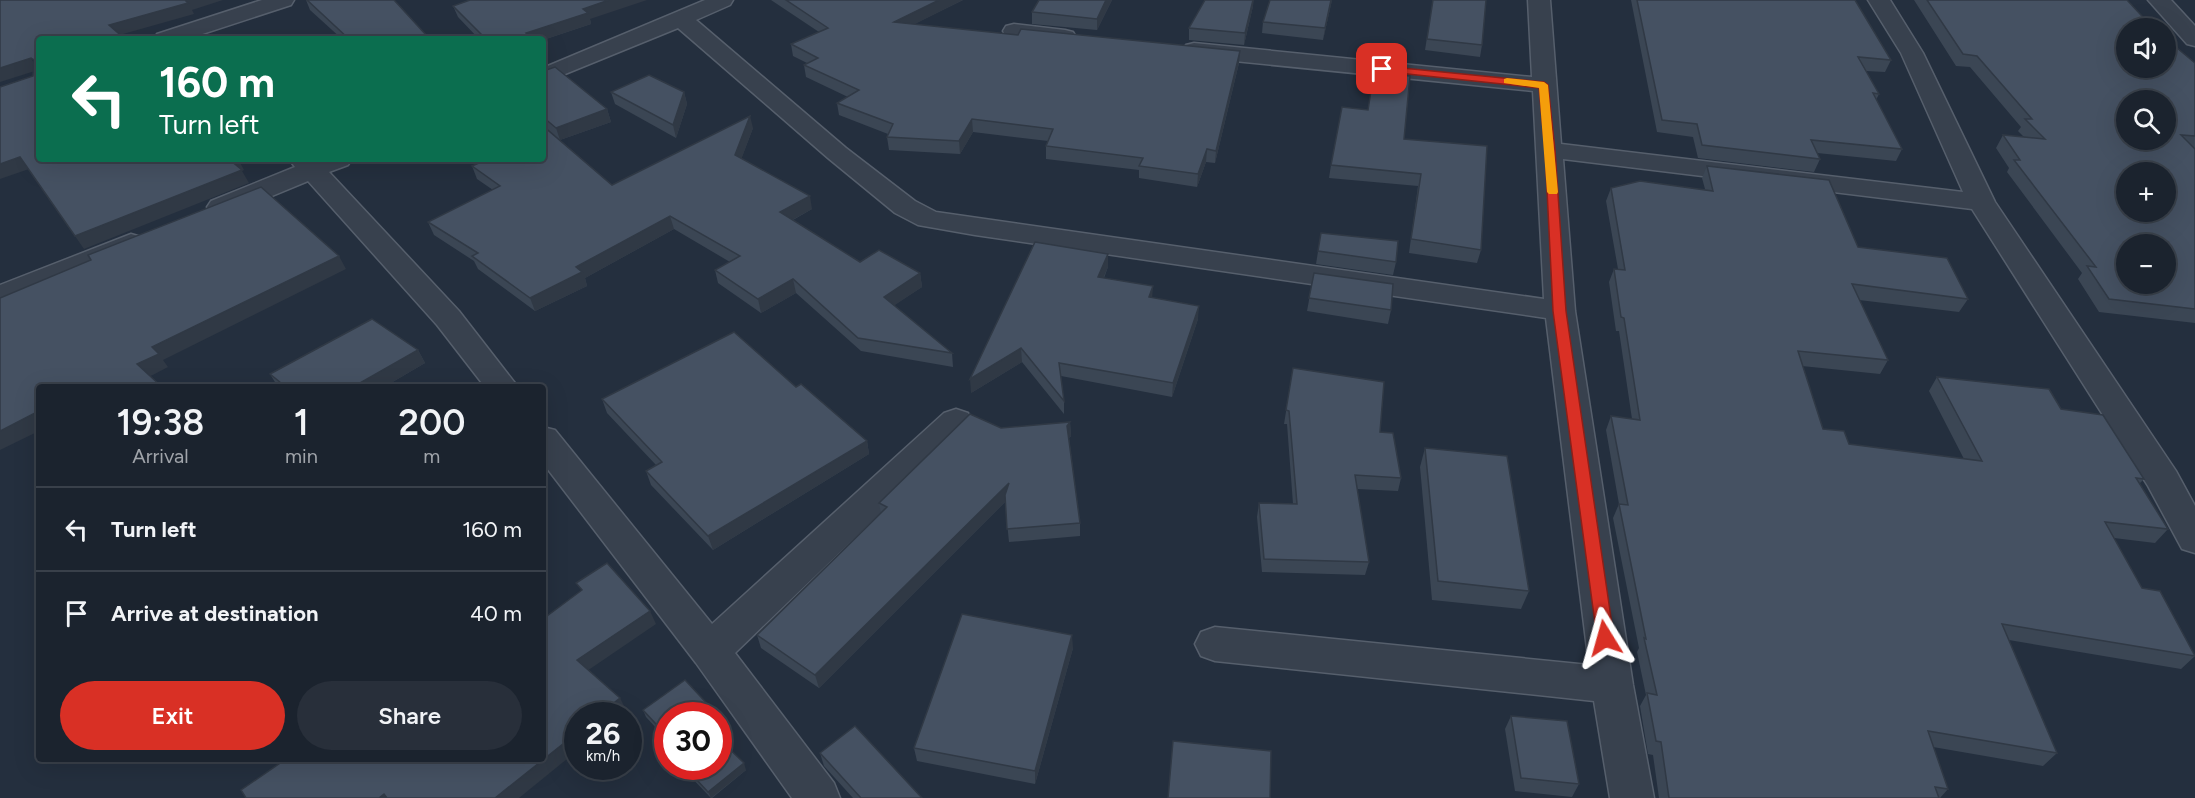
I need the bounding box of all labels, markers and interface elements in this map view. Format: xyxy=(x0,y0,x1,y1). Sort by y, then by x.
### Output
map controls xyxy=(2116,18,2176,294)
button: sound xyxy=(2116,18,2176,78)
pin xyxy=(1356,43,1407,94)
icon: arrive xyxy=(1365,52,1398,85)
text: 160 m xyxy=(159,57,275,108)
icon: left xyxy=(60,60,138,138)
button: search xyxy=(2116,90,2176,150)
text: Turn left xyxy=(159,108,259,141)
button: + xyxy=(2116,162,2176,222)
button: − xyxy=(2116,234,2176,294)
text: 19:38 xyxy=(117,401,204,444)
text: 1 xyxy=(294,401,309,444)
text: 200 xyxy=(398,401,465,444)
text: Arrival xyxy=(132,444,189,468)
text: min xyxy=(285,444,318,468)
text: m xyxy=(423,444,440,468)
icon: left xyxy=(60,513,93,546)
text: Turn left xyxy=(111,516,197,543)
text: 160 m xyxy=(462,516,522,543)
icon: arrive xyxy=(60,597,93,630)
text: Arrive at destination xyxy=(111,600,319,627)
text: 40 m xyxy=(470,600,522,627)
position arrow xyxy=(1573,606,1637,670)
button: Exit xyxy=(60,681,285,750)
button: Share xyxy=(297,681,522,750)
speed limit sign: 30 xyxy=(654,702,732,780)
text: 26 xyxy=(586,715,620,752)
text: km/h xyxy=(586,747,620,765)

